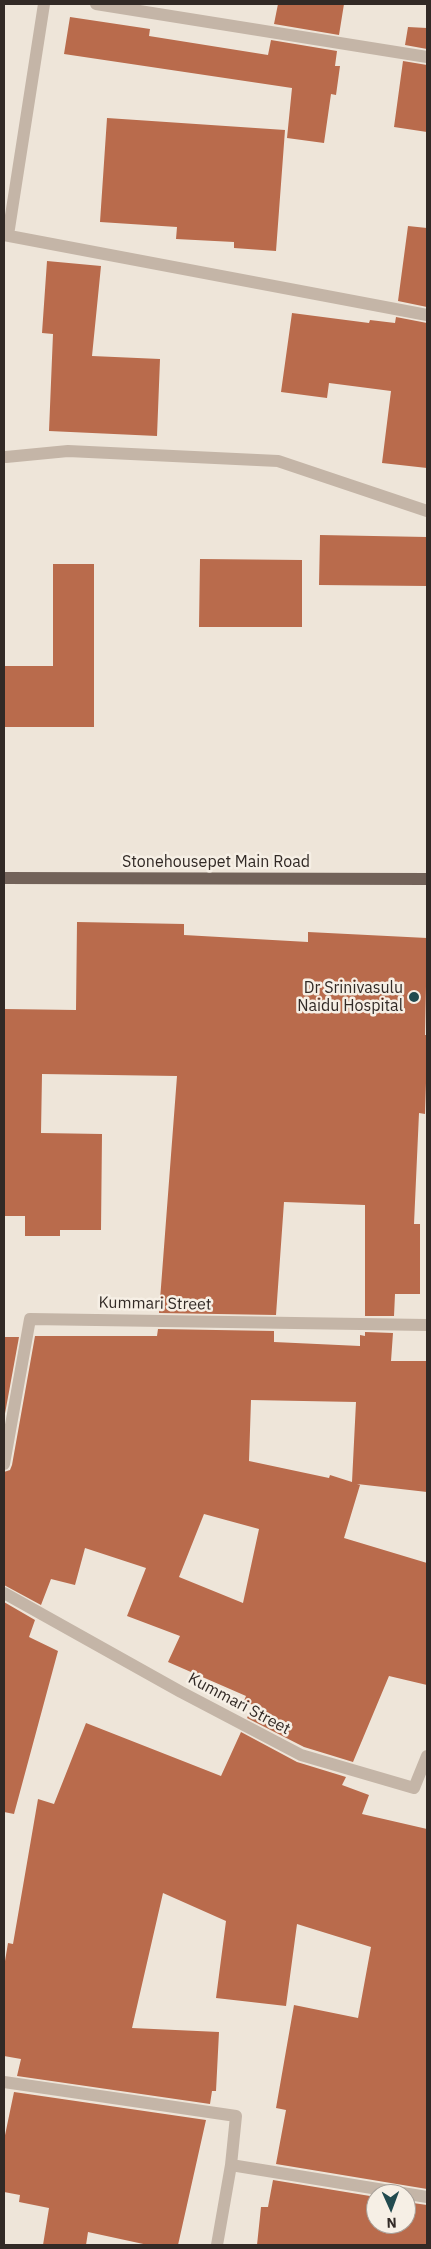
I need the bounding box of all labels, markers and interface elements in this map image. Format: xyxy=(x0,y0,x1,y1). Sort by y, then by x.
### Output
street label: Stonehousepet Main Road xyxy=(122,852,310,872)
place label: Dr Srinivasulu Naidu Hospital xyxy=(297,978,403,1016)
marker: Dr Srinivasulu Naidu Hospital xyxy=(407,990,421,1004)
street label: Kummari Street xyxy=(98,1293,212,1315)
street label: Kummari Street xyxy=(185,1669,293,1739)
north arrow xyxy=(366,2184,416,2234)
text: N xyxy=(386,2214,397,2232)

